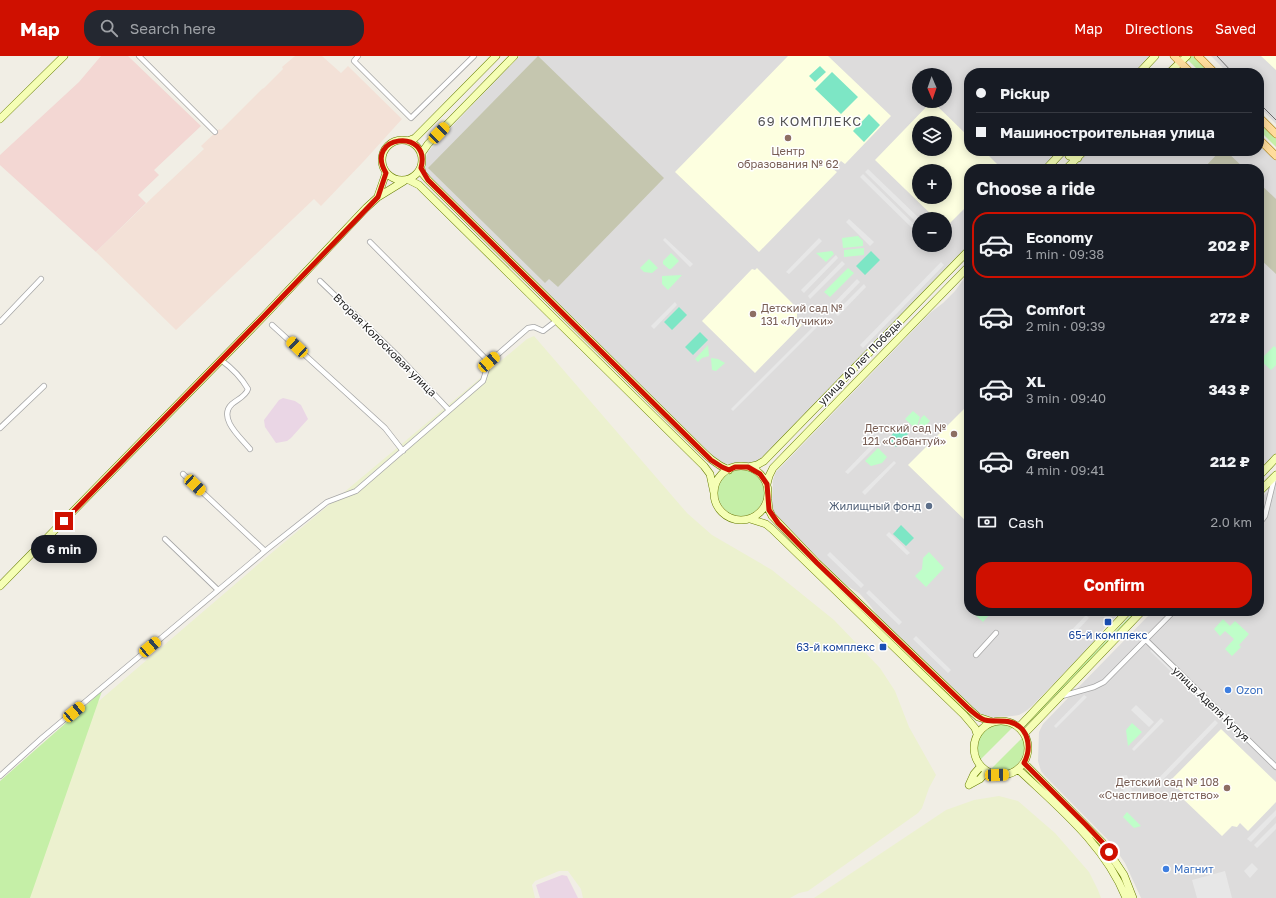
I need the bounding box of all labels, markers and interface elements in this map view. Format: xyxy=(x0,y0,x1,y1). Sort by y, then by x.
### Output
search box xyxy=(84,10,364,46)
text: Map xyxy=(20,17,60,40)
icon: search xyxy=(98,17,120,39)
text: Search here xyxy=(130,19,216,37)
text: Map xyxy=(1074,20,1103,37)
text: Directions xyxy=(1125,20,1193,37)
text: Saved xyxy=(1215,20,1256,37)
north arrow xyxy=(912,68,952,108)
map controls xyxy=(912,68,952,252)
text: Pickup xyxy=(1000,84,1050,102)
district label: 69 КОМПЛЕКС xyxy=(758,113,862,129)
button: layers xyxy=(912,116,952,156)
car xyxy=(426,120,452,146)
text: Машиностроительная улица xyxy=(1000,123,1215,141)
marker: Центр образования № 62 xyxy=(783,133,793,143)
place label: Центр образования № 62 xyxy=(737,144,839,170)
button: + xyxy=(912,164,952,204)
text: Choose a ride xyxy=(976,177,1095,199)
button: − xyxy=(912,212,952,252)
icon: car xyxy=(978,227,1014,263)
text: Economy xyxy=(1026,228,1093,246)
text: 202 ₽ xyxy=(1208,236,1250,254)
text: 1 min · 09:38 xyxy=(1026,246,1104,262)
street label: Вторая Колосковая улица xyxy=(331,290,440,399)
icon: car xyxy=(978,299,1014,335)
text: Comfort xyxy=(1026,300,1085,318)
place label: Детский сад № 131 «Лучики» xyxy=(761,301,843,327)
text: 272 ₽ xyxy=(1210,308,1250,326)
marker: Детский сад № 131 «Лучики» xyxy=(748,309,758,319)
street label: улица 40 лет Победы xyxy=(815,316,904,407)
text: 2 min · 09:39 xyxy=(1026,318,1105,334)
car xyxy=(284,334,310,360)
car xyxy=(476,350,502,374)
icon: car xyxy=(978,371,1014,407)
text: XL xyxy=(1026,372,1045,390)
text: 343 ₽ xyxy=(1208,380,1250,398)
text: 3 min · 09:40 xyxy=(1026,390,1106,406)
place label: Детский сад № 121 «Сабантуй» xyxy=(862,421,946,447)
marker: Детский сад № 121 «Сабантуй» xyxy=(949,429,959,439)
icon: car xyxy=(978,443,1014,479)
text: Green xyxy=(1026,444,1069,462)
text: 212 ₽ xyxy=(1210,452,1250,470)
text: 4 min · 09:41 xyxy=(1026,462,1105,478)
car xyxy=(182,472,208,498)
place label: Жилищный фонд xyxy=(829,499,921,512)
marker: Жилищный фонд xyxy=(924,501,934,511)
icon: cash xyxy=(976,511,998,533)
route end xyxy=(55,512,73,530)
text: Cash xyxy=(1008,513,1044,531)
text: 2.0 km xyxy=(1210,514,1252,530)
callout: 6 min xyxy=(31,535,97,563)
text: 6 min xyxy=(47,541,81,557)
button: Confirm xyxy=(976,562,1252,608)
marker: 65-й комплекс xyxy=(1103,617,1113,627)
place label: 65-й комплекс xyxy=(1069,628,1147,641)
car xyxy=(137,635,163,659)
place label: 63-й комплекс xyxy=(796,640,875,653)
marker: 63-й комплекс xyxy=(878,642,888,652)
street label: улица Аделя Кутуя xyxy=(1170,663,1253,744)
place label: Ozon xyxy=(1236,683,1263,696)
marker: Ozon xyxy=(1223,685,1233,695)
car xyxy=(61,700,87,724)
car xyxy=(985,769,1009,781)
place label: Детский сад № 108 «Счастливое детство» xyxy=(1099,775,1219,801)
marker: Детский сад № 108 «Счастливое детство» xyxy=(1222,783,1232,793)
route start xyxy=(1100,843,1118,861)
place label: Магнит xyxy=(1174,862,1214,875)
marker: Магнит xyxy=(1161,864,1171,874)

